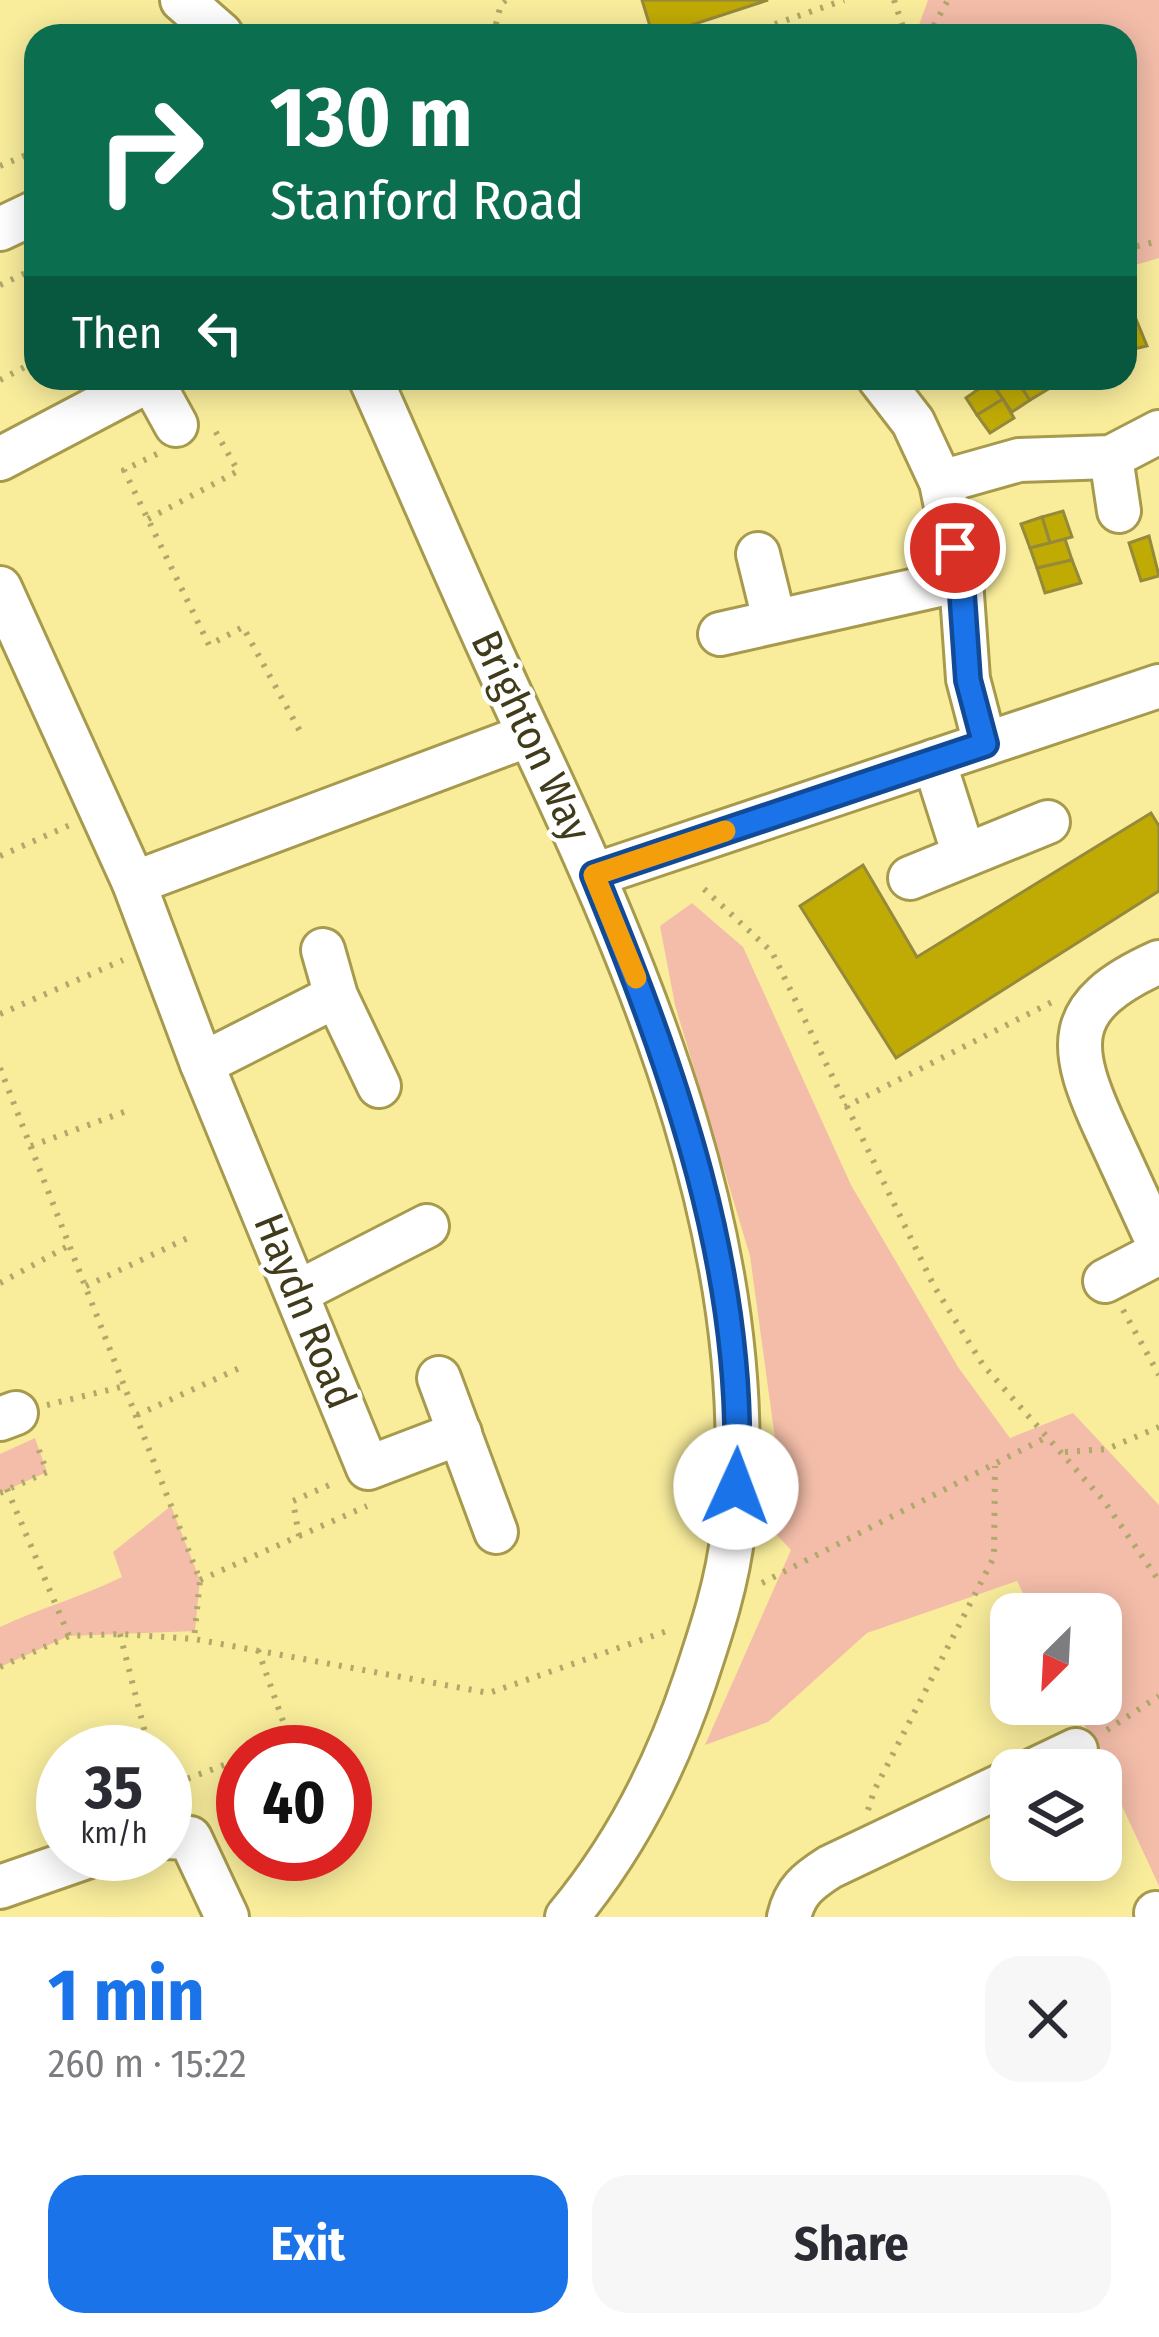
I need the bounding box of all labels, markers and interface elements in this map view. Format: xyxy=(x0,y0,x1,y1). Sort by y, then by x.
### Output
text: 130 m xyxy=(270,67,473,168)
icon: right xyxy=(72,72,228,228)
text: Stanford Road xyxy=(270,169,584,233)
icon: left xyxy=(187,300,253,366)
text: Then xyxy=(72,306,163,360)
pin xyxy=(904,497,1006,599)
icon: arrive xyxy=(922,515,988,581)
street label: Brighton Way xyxy=(461,623,602,849)
street label: Haydn Road xyxy=(243,1206,367,1416)
position arrow xyxy=(673,1424,799,1550)
north arrow xyxy=(990,1593,1122,1725)
map controls xyxy=(990,1593,1122,1881)
speed limit sign: 40 xyxy=(216,1725,372,1881)
button: layers xyxy=(990,1749,1122,1881)
text: 35 xyxy=(85,1752,143,1824)
text: km/h xyxy=(81,1815,147,1851)
text: 1 min xyxy=(48,1953,205,2039)
button: close xyxy=(985,1956,1111,2082)
text: 260 m · 15:22 xyxy=(48,2041,246,2087)
button: Exit xyxy=(48,2175,568,2313)
button: Share xyxy=(592,2175,1111,2313)

